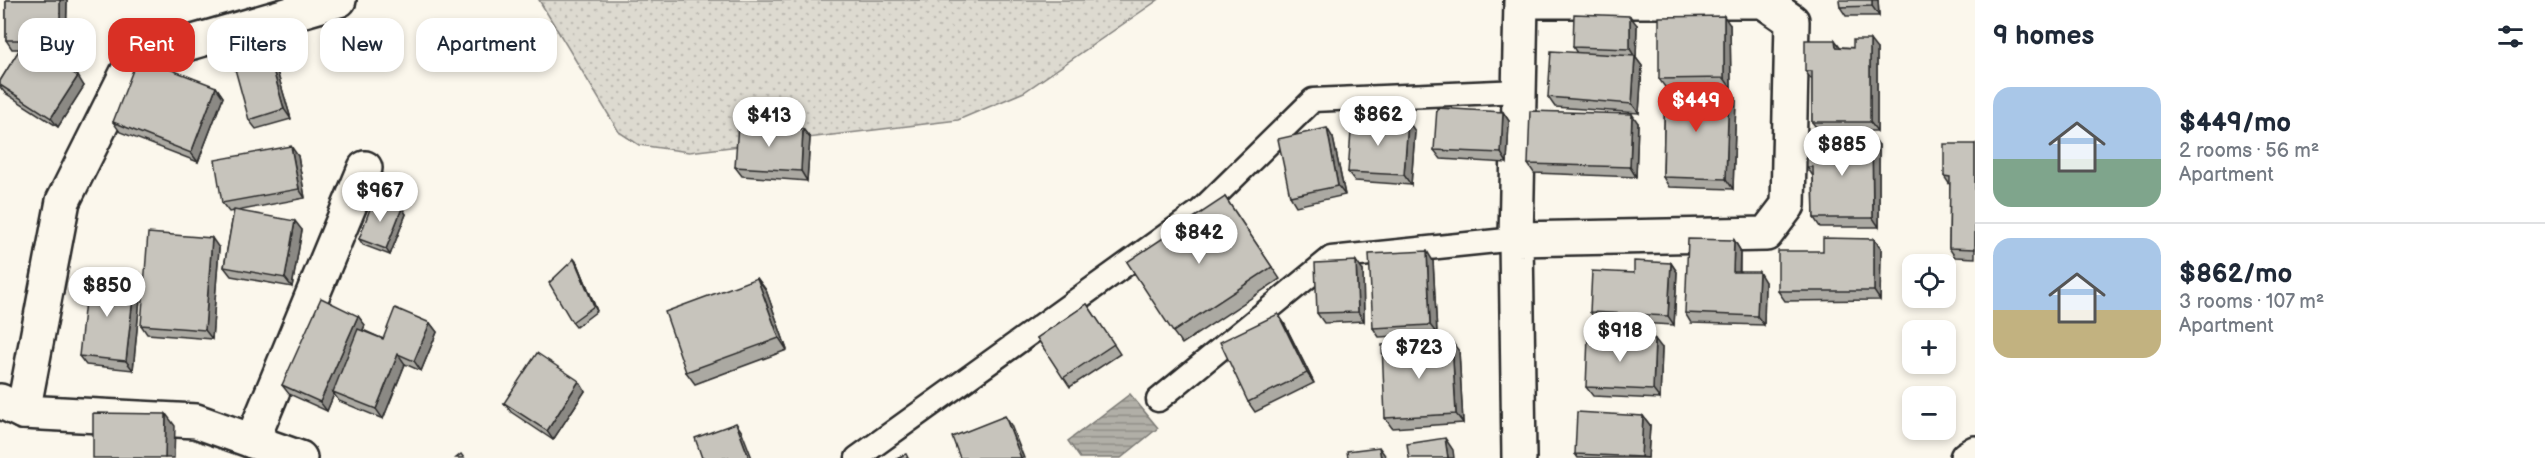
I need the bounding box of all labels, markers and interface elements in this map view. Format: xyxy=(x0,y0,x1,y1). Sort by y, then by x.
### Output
chip: Buy xyxy=(18,18,96,72)
chip: Rent xyxy=(108,18,195,72)
chip: Filters xyxy=(207,18,308,72)
chip: New xyxy=(320,18,404,72)
chip: Apartment xyxy=(416,18,557,72)
icon: filters xyxy=(2494,20,2527,53)
text: 9 homes xyxy=(1993,21,2094,52)
pin: $449 xyxy=(1660,82,1732,133)
text: $449 xyxy=(1672,89,1720,113)
pin: $862 xyxy=(1342,96,1414,147)
pin: $413 xyxy=(733,97,805,148)
text: $862 xyxy=(1353,103,1403,127)
text: $413 xyxy=(747,104,791,128)
text: $449/mo xyxy=(2179,108,2291,139)
icon: home xyxy=(2041,111,2113,183)
pin: $885 xyxy=(1806,126,1878,177)
text: $885 xyxy=(1818,133,1866,157)
text: 2 rooms · 56 m² xyxy=(2179,139,2319,163)
text: Apartment xyxy=(2179,163,2274,187)
pin: $967 xyxy=(344,172,416,223)
text: $967 xyxy=(356,179,404,203)
pin: $842 xyxy=(1163,214,1235,265)
text: $842 xyxy=(1175,221,1223,245)
map controls xyxy=(1902,254,1956,440)
button: locate xyxy=(1902,254,1956,308)
text: $862/mo xyxy=(2179,259,2292,290)
icon: home xyxy=(2041,262,2113,334)
pin: $850 xyxy=(71,267,143,318)
text: $850 xyxy=(82,274,132,298)
text: 3 rooms · 107 m² xyxy=(2179,290,2324,314)
pin: $918 xyxy=(1584,312,1656,363)
text: Apartment xyxy=(2179,314,2274,338)
text: $918 xyxy=(1597,319,1643,343)
button: + xyxy=(1902,320,1956,374)
pin: $723 xyxy=(1383,329,1455,380)
text: $723 xyxy=(1395,336,1443,360)
button: − xyxy=(1902,386,1956,440)

